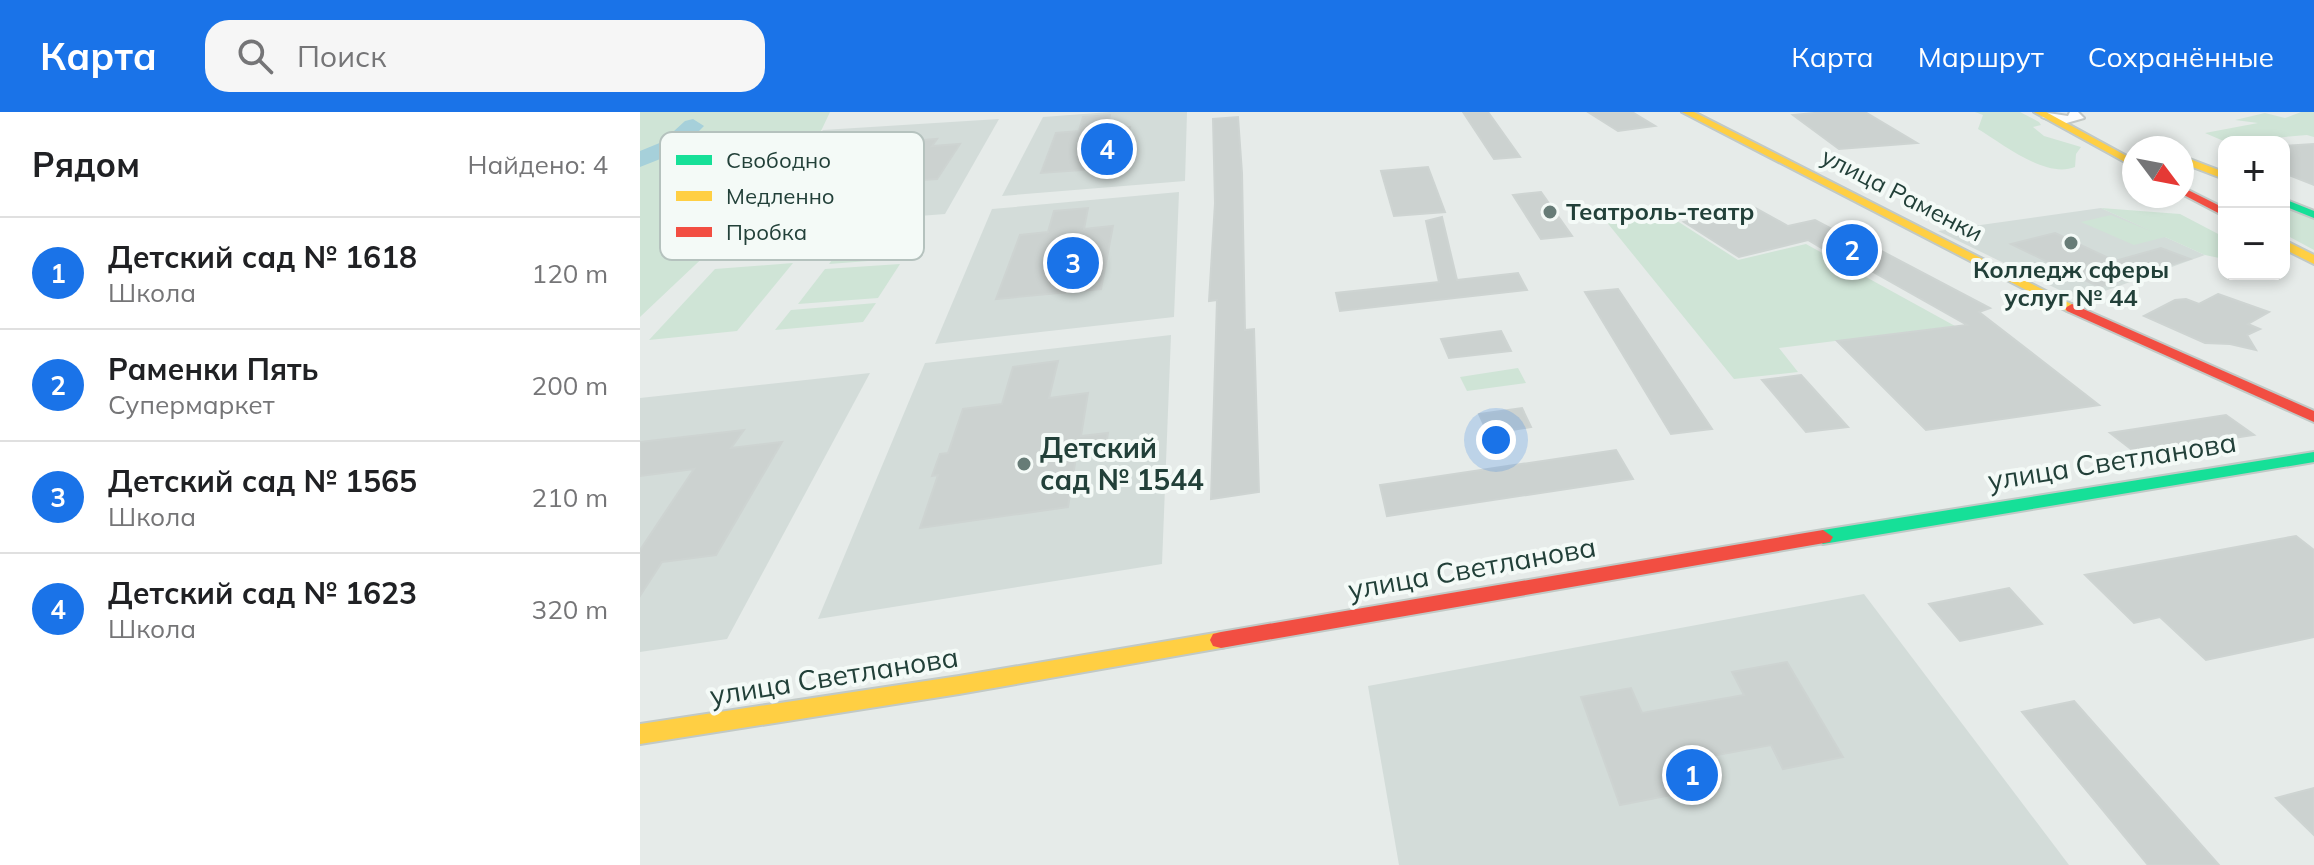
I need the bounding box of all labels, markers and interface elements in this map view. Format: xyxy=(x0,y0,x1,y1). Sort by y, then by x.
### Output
search box xyxy=(205,20,765,92)
text: Карта xyxy=(40,32,157,80)
icon: search xyxy=(233,34,277,78)
text: Поиск xyxy=(297,37,386,75)
text: Карта xyxy=(1791,39,1874,74)
text: Маршрут xyxy=(1918,39,2044,74)
text: Сохранённые xyxy=(2088,39,2274,74)
pin: 4 xyxy=(1081,119,1133,179)
legend xyxy=(660,132,924,260)
north arrow xyxy=(2122,136,2194,208)
map controls xyxy=(2218,136,2290,280)
button: + xyxy=(2218,136,2290,208)
street label: улица Раменки xyxy=(1817,141,1988,248)
text: Рядом xyxy=(32,143,140,186)
text: Свободно xyxy=(726,146,831,174)
text: Найдено: 4 xyxy=(468,148,608,181)
text: Медленно xyxy=(726,182,835,210)
place label: Театроль-театр xyxy=(1566,196,1755,226)
marker: Театроль-театр xyxy=(1541,203,1559,221)
button: − xyxy=(2218,208,2290,280)
text: Пробка xyxy=(726,218,807,246)
pin: 2 xyxy=(1826,220,1878,280)
pin: 3 xyxy=(1047,233,1099,293)
marker: Колледж сферы услуг № 44 xyxy=(2062,234,2080,252)
text: Детский сад № 1618 xyxy=(108,238,417,276)
place label: Колледж сферы услуг № 44 xyxy=(1973,254,2169,312)
text: 1 xyxy=(50,257,66,290)
text: 120 m xyxy=(532,257,608,290)
text: Школа xyxy=(108,276,196,309)
text: Раменки Пять xyxy=(108,350,318,388)
text: 2 xyxy=(50,369,66,402)
text: 200 m xyxy=(532,369,608,402)
text: Супермаркет xyxy=(108,388,275,421)
your location xyxy=(1476,420,1516,460)
street label: улица Светланова xyxy=(1985,424,2239,497)
place label: Детский сад № 1544 xyxy=(1040,430,1204,497)
marker: Детский сад № 1544 xyxy=(1015,455,1033,473)
text: Детский сад № 1565 xyxy=(108,462,417,500)
text: 3 xyxy=(50,481,66,514)
text: 210 m xyxy=(532,481,608,514)
text: Школа xyxy=(108,500,196,533)
street label: улица Светланова xyxy=(1345,528,1599,607)
text: Детский сад № 1623 xyxy=(108,574,417,612)
text: 4 xyxy=(50,593,66,626)
text: 320 m xyxy=(532,593,608,626)
text: Школа xyxy=(108,612,196,645)
street label: улица Светланова xyxy=(707,639,961,712)
pin: 1 xyxy=(1666,745,1718,805)

